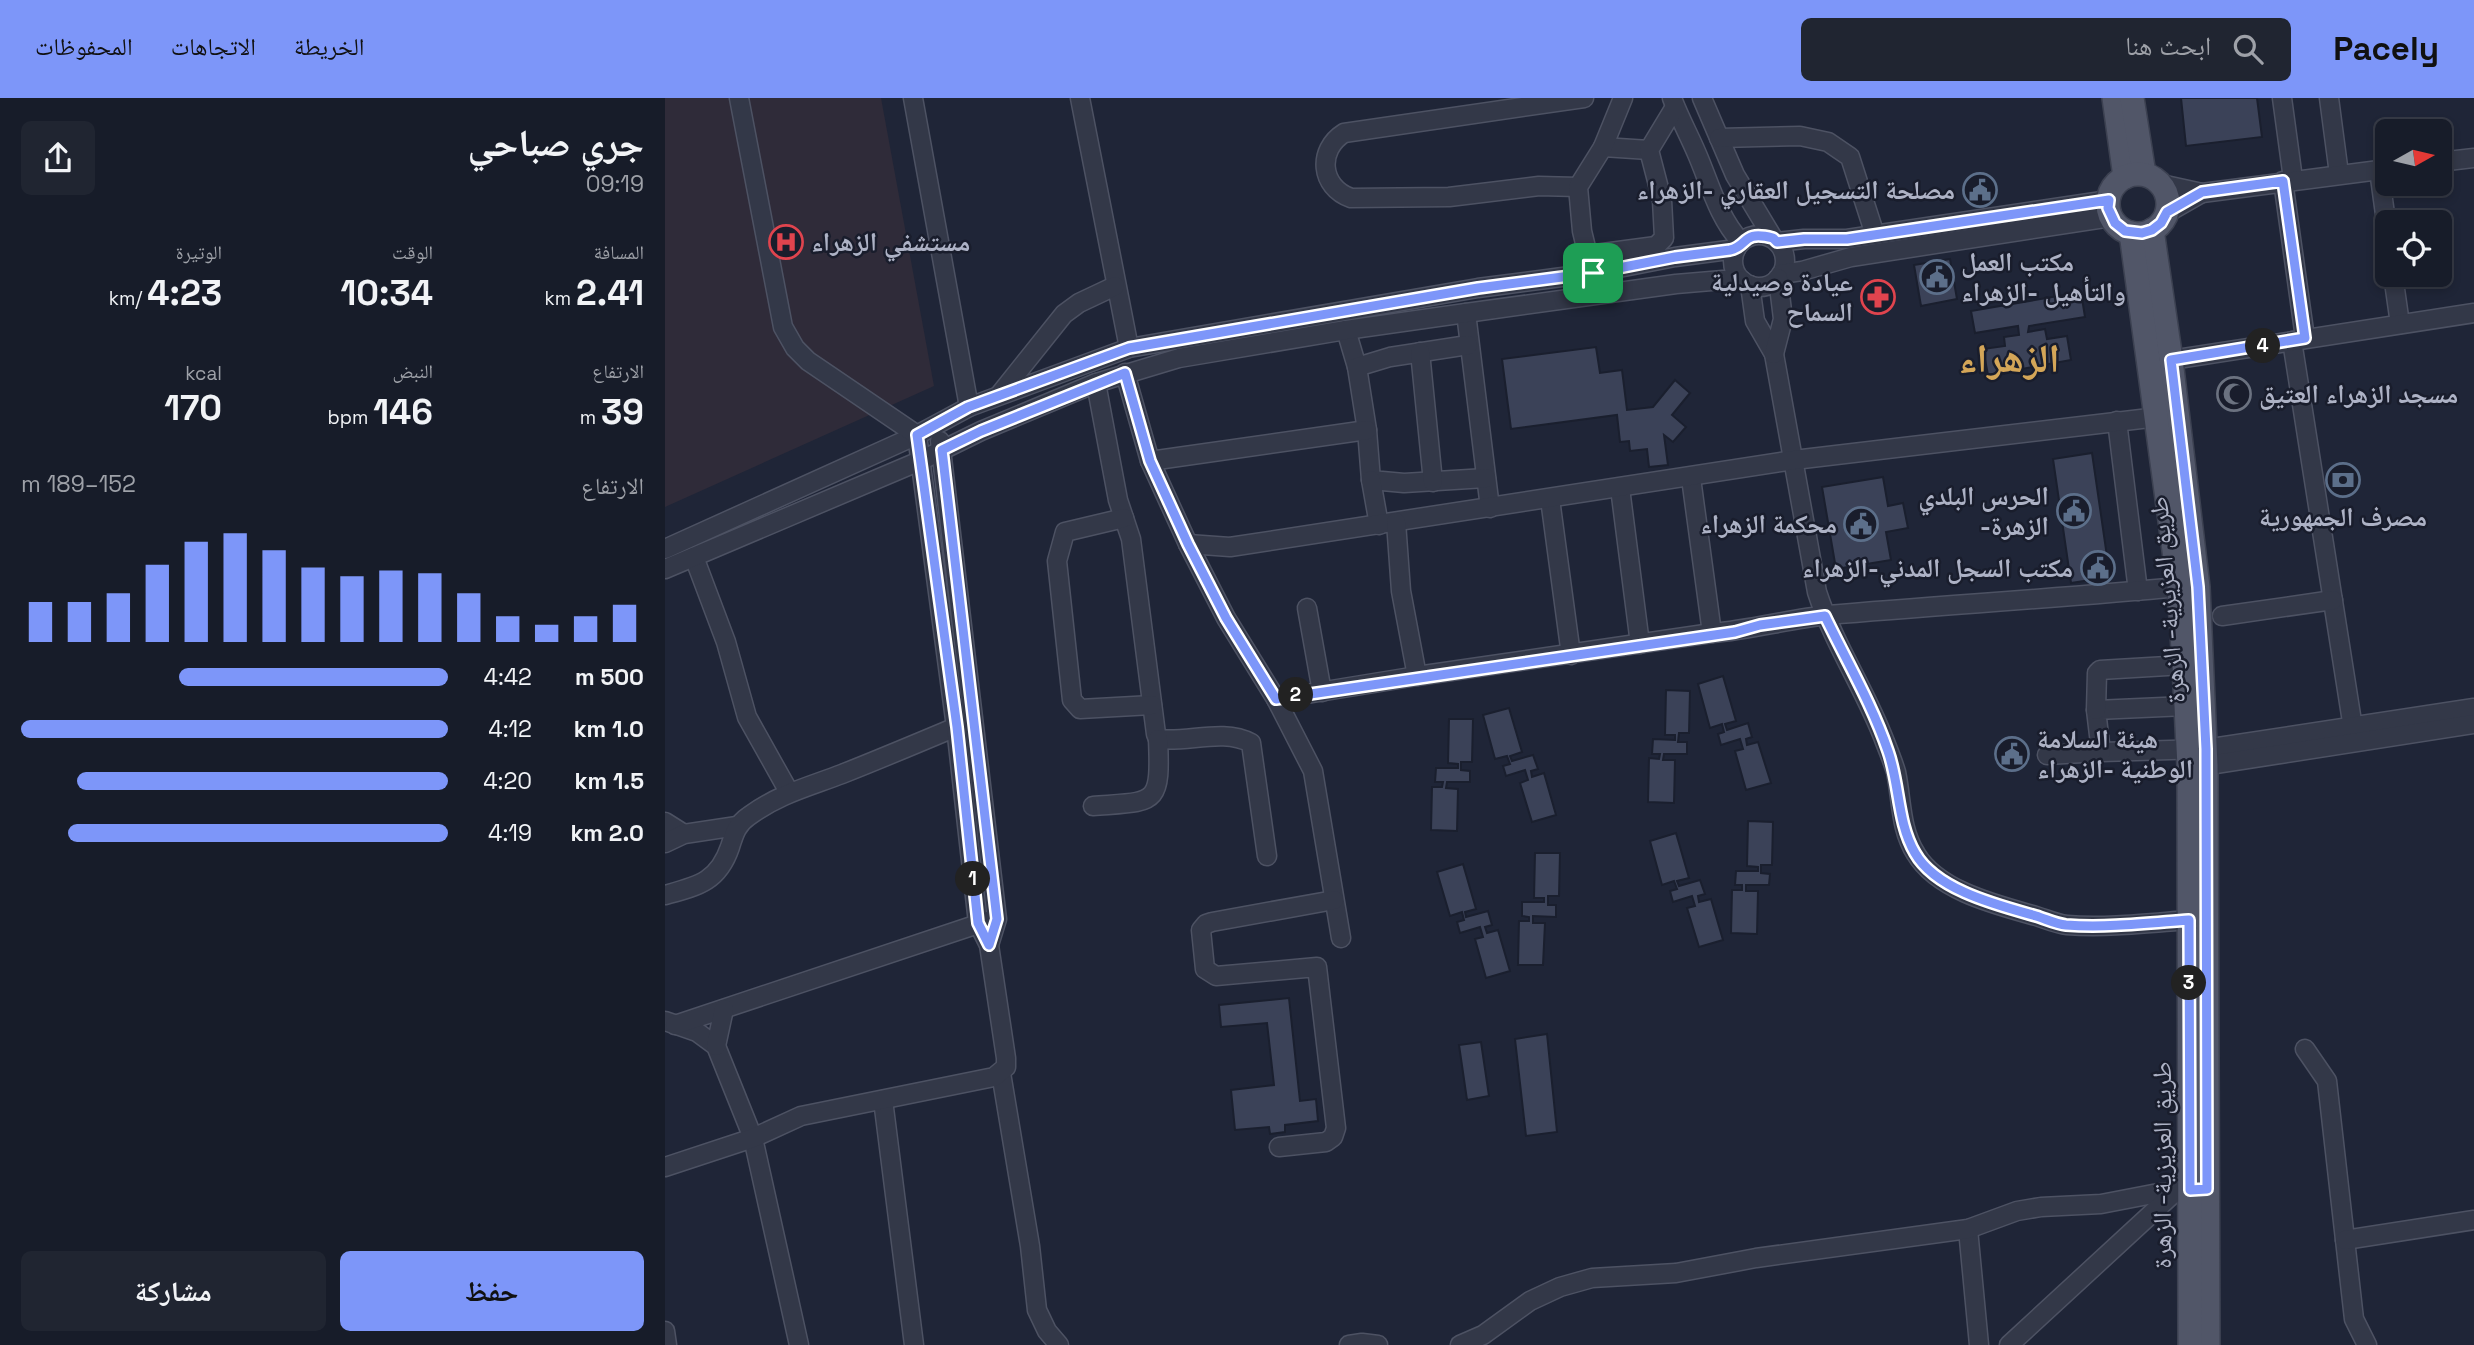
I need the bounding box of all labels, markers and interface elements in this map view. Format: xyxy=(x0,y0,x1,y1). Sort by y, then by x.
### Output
search box xyxy=(1801,18,2291,81)
text: Pacely xyxy=(2333,28,2439,70)
text: ابحث هنا xyxy=(2125,29,2211,63)
icon: search xyxy=(2229,30,2267,68)
text: المحفوظات xyxy=(35,31,133,62)
text: الاتجاهات xyxy=(171,31,256,62)
text: الخريطة xyxy=(294,31,365,62)
text: جري صباحي xyxy=(467,119,644,167)
north arrow xyxy=(2375,119,2452,196)
map controls xyxy=(2375,119,2452,287)
button: share xyxy=(21,121,95,195)
text: 09:19 xyxy=(586,169,644,199)
public building icon: مصلحة التسجيل العقاري -الزهراء xyxy=(1961,171,1999,209)
place label: مصلحة التسجيل العقاري -الزهراء xyxy=(1636,173,1955,210)
button: locate xyxy=(2375,210,2452,287)
hospital icon: مستشفي الزهراء xyxy=(767,223,805,261)
place label: مستشفي الزهراء xyxy=(811,225,970,262)
text: الوتيرة xyxy=(176,240,222,265)
text: الوقت xyxy=(392,240,433,265)
text: المسافة xyxy=(594,240,644,265)
pin xyxy=(1563,243,1623,303)
place label: مكتب العمل والتأهيل -الزهراء xyxy=(1961,245,2126,309)
icon: arrive xyxy=(1574,254,1612,292)
public building icon: مكتب العمل والتأهيل -الزهراء xyxy=(1918,258,1956,296)
place label: عيادة وصيدلية السماح xyxy=(1711,265,1853,329)
text: 4:23 xyxy=(147,271,222,315)
text: 10:34 xyxy=(341,271,433,315)
text: 2.41 xyxy=(576,271,644,315)
pharmacy icon: عيادة وصيدلية السماح xyxy=(1859,278,1897,316)
text: /km xyxy=(109,286,147,311)
text: km xyxy=(545,286,576,311)
pin: 4 xyxy=(2245,328,2281,364)
district label: الزهراء xyxy=(1958,333,2060,384)
text: 4 xyxy=(2256,333,2269,358)
text: النبض xyxy=(392,359,433,384)
text: الارتفاع xyxy=(592,359,644,384)
text: kcal xyxy=(185,361,222,386)
mosque icon: مسجد الزهراء العتيق xyxy=(2215,375,2253,413)
place label: مسجد الزهراء العتيق xyxy=(2259,377,2458,411)
text: 170 xyxy=(164,386,222,430)
text: 146 xyxy=(373,390,433,434)
text: 39 xyxy=(601,390,644,434)
text: bpm xyxy=(328,405,373,430)
text: m xyxy=(580,405,601,430)
bank icon: مصرف الجمهورية xyxy=(2324,461,2362,499)
text: 152–189 m xyxy=(21,469,136,499)
text: الارتفاع xyxy=(581,471,644,501)
place label: الحرس البلدي -الزهرة xyxy=(1918,479,2049,543)
public building icon: الحرس البلدي -الزهرة xyxy=(2055,492,2093,530)
street label: طريق العزيزية- الزهرة xyxy=(2141,495,2193,705)
place label: مصرف الجمهورية xyxy=(2259,500,2427,534)
public building icon: محكمة الزهراء xyxy=(1842,505,1880,543)
place label: محكمة الزهراء xyxy=(1700,507,1837,541)
public building icon: مكتب السجل المدني-الزهراء xyxy=(2079,549,2117,587)
place label: مكتب السجل المدني-الزهراء xyxy=(1802,551,2073,588)
text: 4:42 xyxy=(484,662,532,692)
text: 500 m xyxy=(575,662,644,692)
pin: 2 xyxy=(1279,678,1313,712)
text: 2 xyxy=(1290,682,1301,707)
text: 4:12 xyxy=(488,714,532,744)
text: 1.0 km xyxy=(574,714,644,744)
place label: هيئة السلامة الوطنية -الزهراء xyxy=(2037,722,2193,786)
public building icon: هيئة السلامة الوطنية -الزهراء xyxy=(1993,735,2031,773)
text: 4:20 xyxy=(483,766,532,796)
text: 1.5 km xyxy=(574,766,644,796)
text: 4:19 xyxy=(488,818,532,848)
text: 2.0 km xyxy=(570,818,644,848)
pin: 1 xyxy=(955,862,991,896)
text: 1 xyxy=(968,866,977,891)
pin: 3 xyxy=(2171,966,2207,1001)
text: 3 xyxy=(2183,970,2194,995)
street label: طريق العزيزية- الزهرة xyxy=(2145,1061,2179,1269)
button: مشاركة xyxy=(21,1251,326,1331)
button: حفظ xyxy=(340,1251,644,1331)

